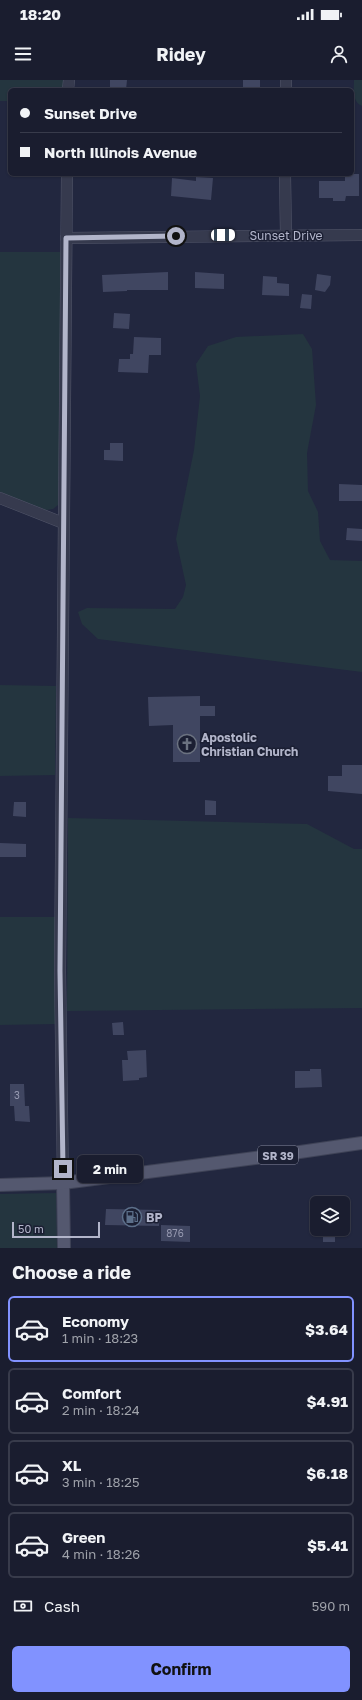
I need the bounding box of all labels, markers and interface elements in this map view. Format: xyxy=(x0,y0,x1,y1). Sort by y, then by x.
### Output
text: 18:20 xyxy=(20,5,61,23)
icon: menu xyxy=(12,43,34,65)
text: Ridey xyxy=(156,43,206,65)
icon: person xyxy=(328,43,350,65)
text: Sunset Drive xyxy=(44,104,137,122)
text: North Illinois Avenue xyxy=(44,143,197,161)
route start xyxy=(167,227,185,245)
street label: Sunset Drive xyxy=(249,228,323,243)
car xyxy=(211,229,235,241)
place label: Apostolic Christian Church xyxy=(201,730,298,759)
church icon: Apostolic Christian Church xyxy=(176,733,198,755)
house number: 3 xyxy=(14,1089,20,1101)
road number: SR 39 xyxy=(258,1146,298,1164)
callout: 2 min xyxy=(77,1155,143,1183)
route end xyxy=(54,1160,72,1178)
text: 2 min xyxy=(93,1161,127,1177)
map controls xyxy=(310,1196,350,1236)
button: layers xyxy=(310,1196,350,1236)
fuel station icon: BP xyxy=(121,1206,143,1228)
place label: BP xyxy=(146,1210,163,1225)
scale bar xyxy=(12,1220,100,1239)
text: 50 m xyxy=(18,1222,44,1235)
house number: 876 xyxy=(166,1227,184,1239)
text: Choose a ride xyxy=(12,1261,131,1283)
icon: car xyxy=(14,1311,50,1347)
text: Economy xyxy=(62,1312,129,1330)
text: $3.64 xyxy=(305,1320,348,1338)
text: 1 min · 18:23 xyxy=(62,1330,138,1346)
icon: car xyxy=(14,1383,50,1419)
text: Comfort xyxy=(62,1384,121,1402)
text: $4.91 xyxy=(307,1392,348,1410)
text: 2 min · 18:24 xyxy=(62,1402,140,1418)
icon: car xyxy=(14,1455,50,1491)
text: XL xyxy=(62,1456,81,1474)
text: $6.18 xyxy=(306,1464,348,1482)
text: 3 min · 18:25 xyxy=(62,1474,139,1490)
icon: car xyxy=(14,1527,50,1563)
text: Green xyxy=(62,1528,105,1546)
text: $5.41 xyxy=(307,1536,348,1554)
text: 4 min · 18:26 xyxy=(62,1546,140,1562)
icon: cash xyxy=(12,1595,34,1617)
text: Cash xyxy=(44,1597,80,1615)
text: 590 m xyxy=(312,1598,350,1614)
button: Confirm xyxy=(12,1646,350,1692)

